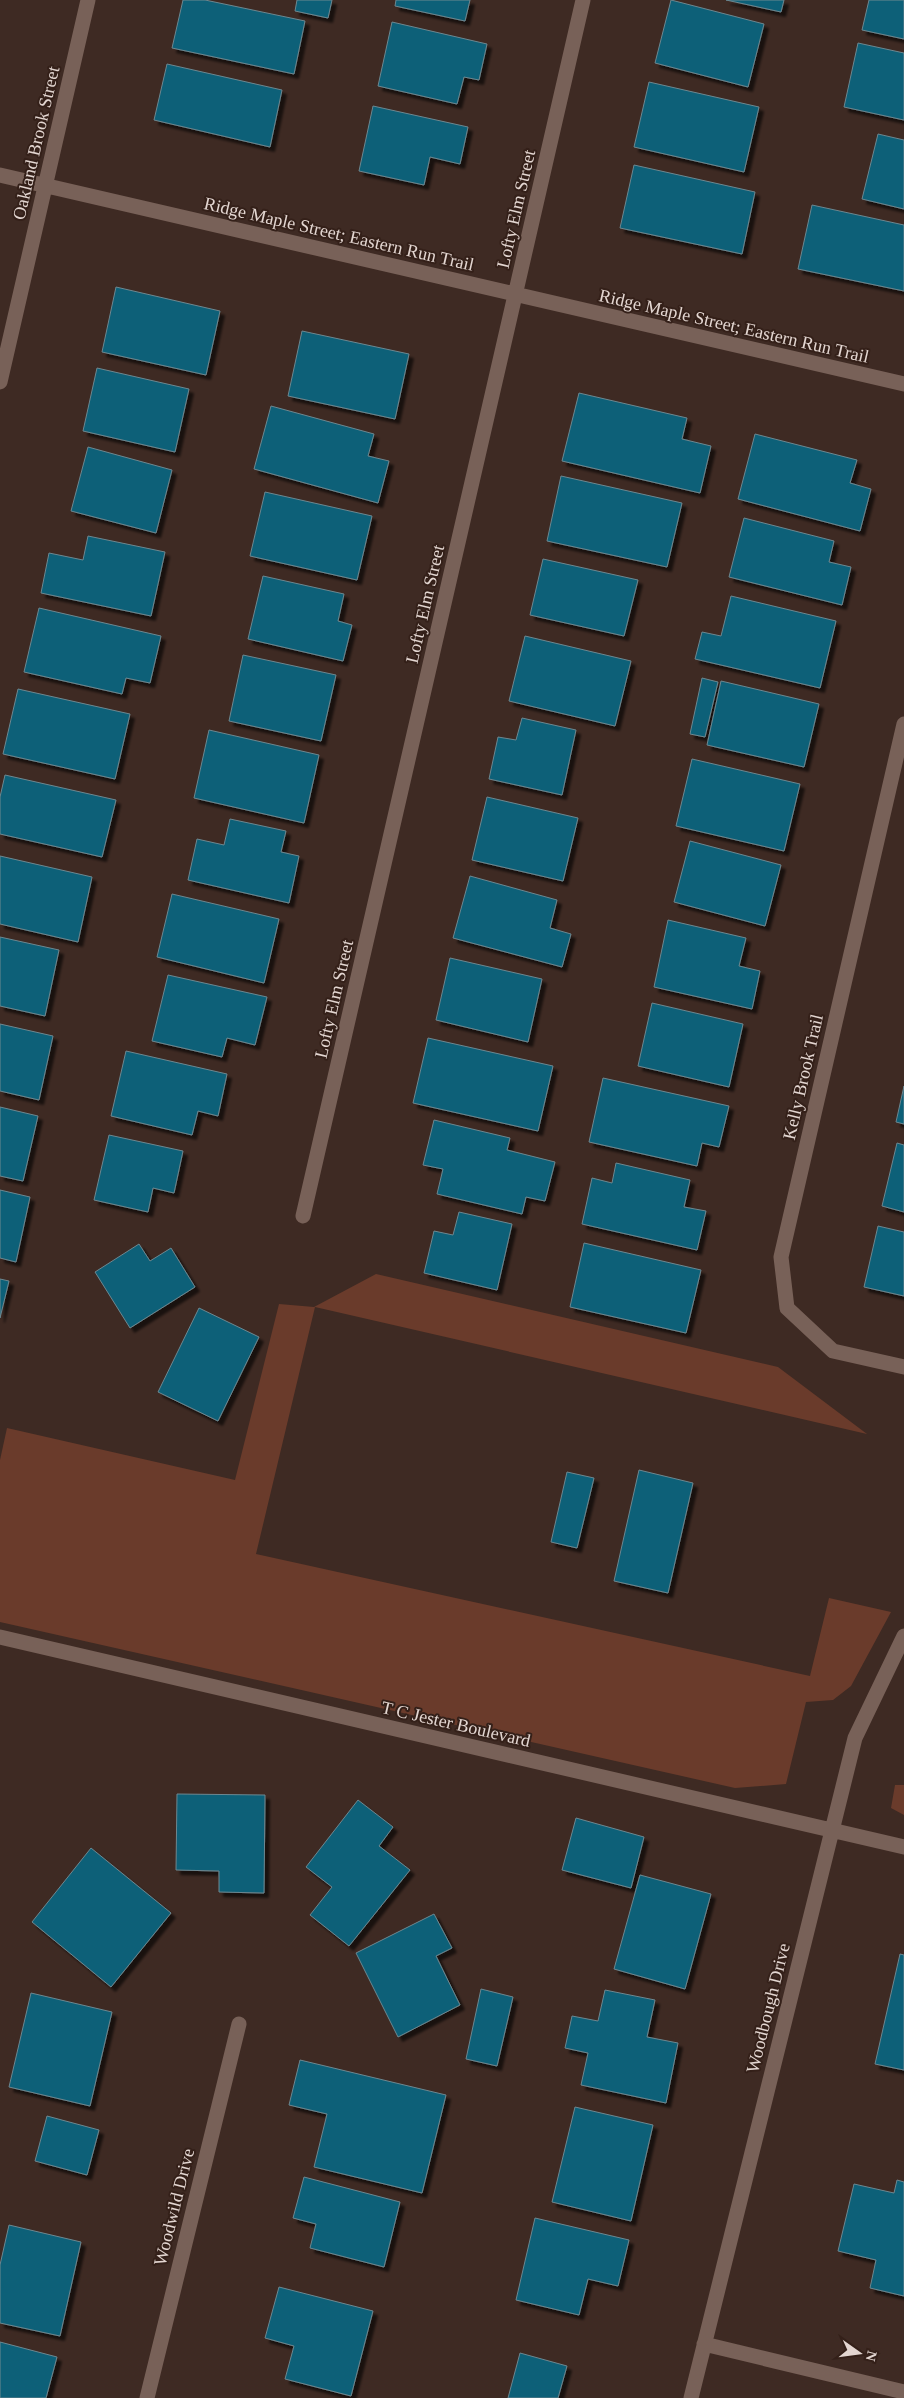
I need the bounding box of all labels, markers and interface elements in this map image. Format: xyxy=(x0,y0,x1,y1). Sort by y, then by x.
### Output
street label: Oakland Brook Street xyxy=(9,64,63,222)
street label: Lofty Elm Street xyxy=(493,148,539,270)
street label: Ridge Maple Street; Eastern Run Trail xyxy=(202,193,476,275)
street label: Ridge Maple Street; Eastern Run Trail xyxy=(597,285,871,367)
street label: Lofty Elm Street xyxy=(402,543,448,665)
street label: Lofty Elm Street xyxy=(311,938,357,1060)
street label: Kelly Brook Trail xyxy=(779,1012,827,1142)
street label: T C Jester Boulevard xyxy=(380,1697,532,1751)
street label: Woodbough Drive xyxy=(742,1941,794,2075)
street label: Woodwild Drive xyxy=(150,2146,198,2268)
north arrow xyxy=(834,2328,884,2378)
text: N xyxy=(863,2349,880,2363)

